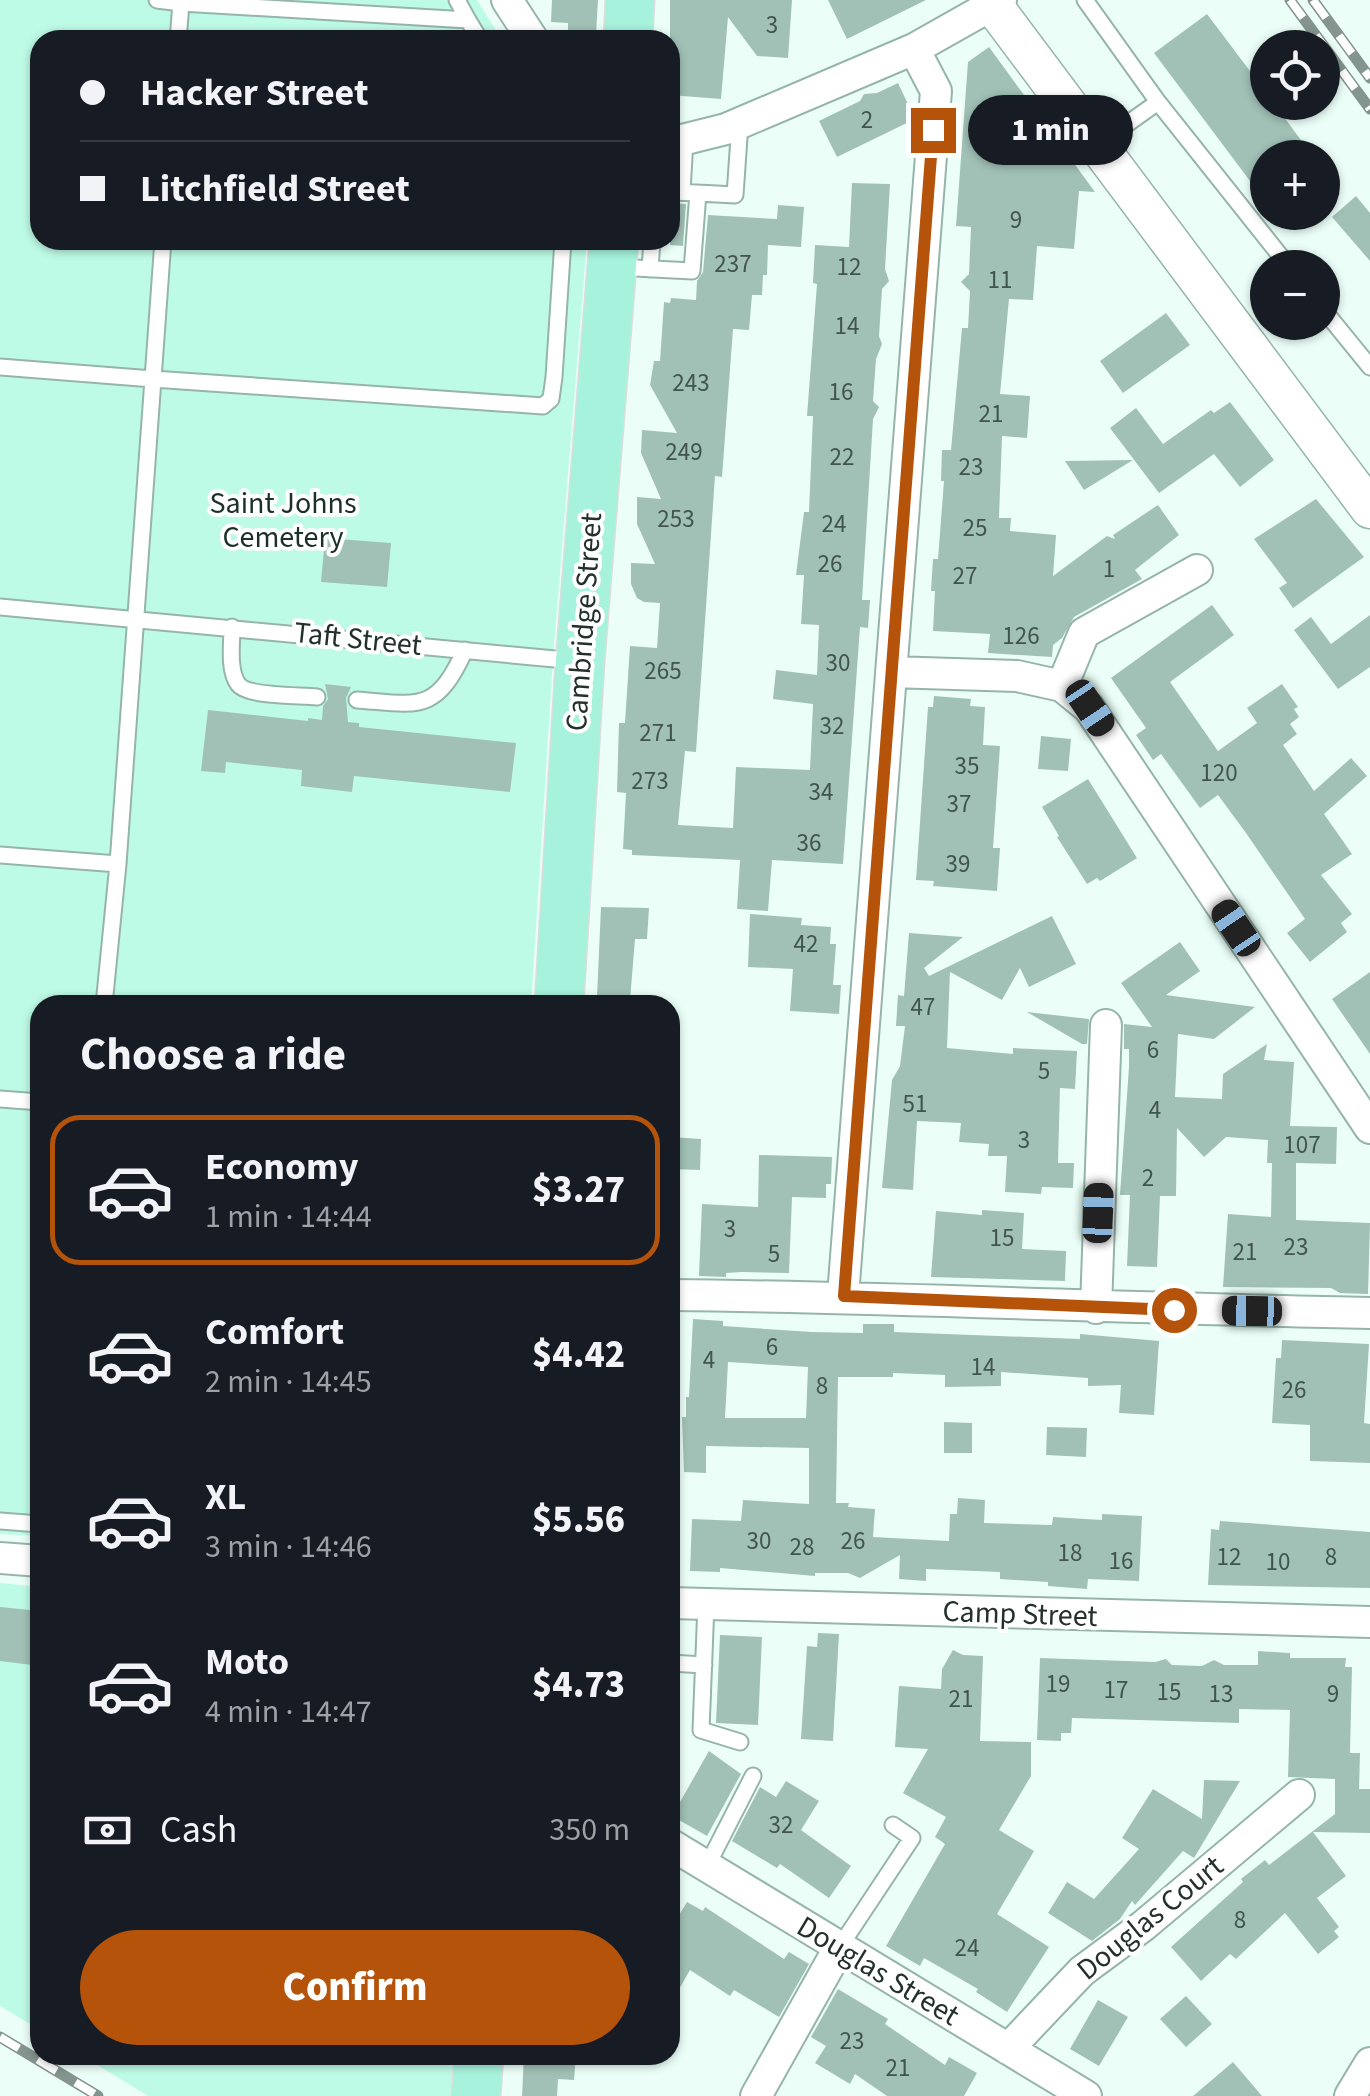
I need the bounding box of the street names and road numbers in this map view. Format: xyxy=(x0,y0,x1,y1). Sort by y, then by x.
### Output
street label: Cambridge Street xyxy=(555,511,613,733)
street label: Taft Street xyxy=(292,611,424,667)
street label: Camp Street xyxy=(942,1590,1098,1638)
street label: Douglas Court xyxy=(1067,1845,1233,1991)
street label: Douglas Street xyxy=(789,1906,967,2036)

